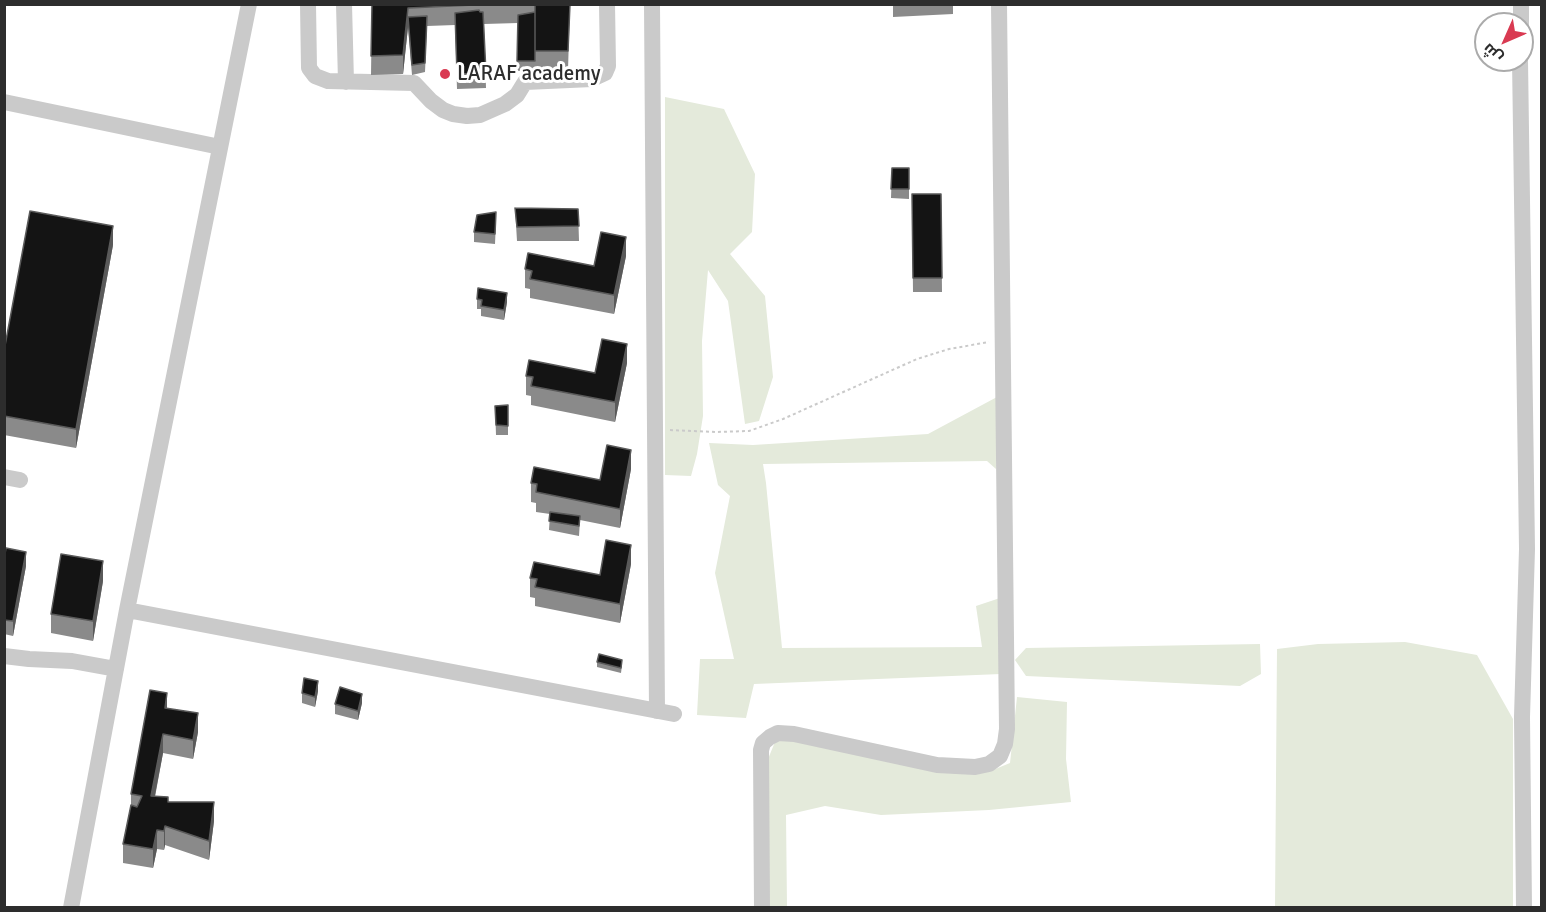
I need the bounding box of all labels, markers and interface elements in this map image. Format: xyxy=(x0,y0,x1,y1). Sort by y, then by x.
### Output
north arrow xyxy=(1474,12,1534,72)
text: ش xyxy=(1478,39,1507,68)
place label: LARAF academy xyxy=(457,61,600,87)
marker: LARAF academy xyxy=(438,67,452,81)

